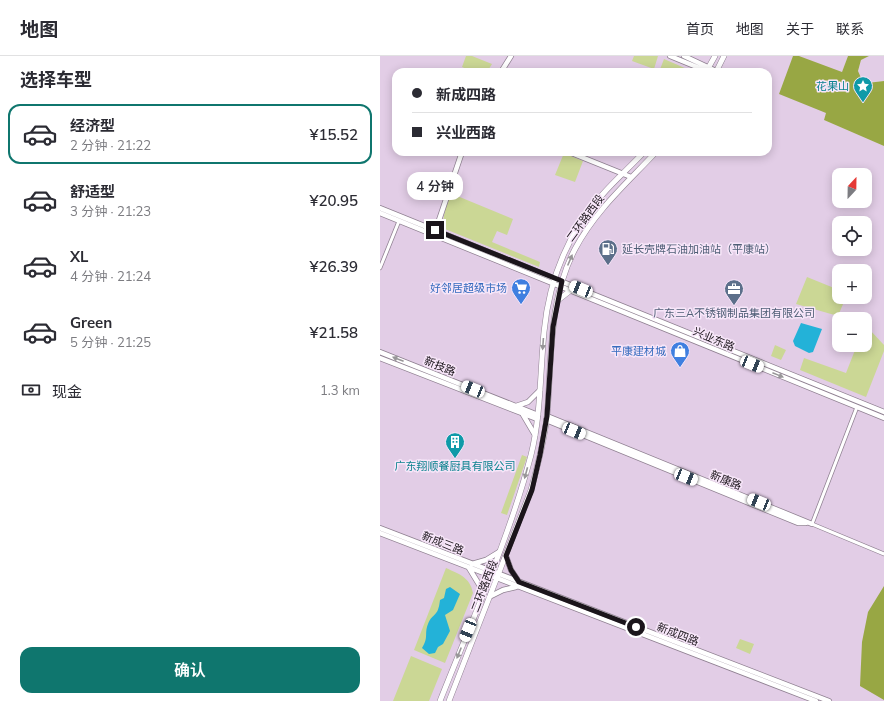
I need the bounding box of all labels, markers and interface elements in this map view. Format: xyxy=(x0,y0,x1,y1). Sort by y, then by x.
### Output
text: 地图 xyxy=(20,17,58,41)
text: 首页 xyxy=(686,20,714,38)
text: 地图 xyxy=(736,20,764,38)
text: 关于 xyxy=(786,20,814,38)
text: 联系 xyxy=(836,20,864,38)
text: 选择车型 xyxy=(20,68,92,91)
place icon: 花果山 xyxy=(852,75,874,103)
place label: 花果山 xyxy=(816,79,849,93)
text: 新成四路 xyxy=(436,85,496,104)
icon: car xyxy=(22,116,58,152)
text: 经济型 xyxy=(70,116,115,135)
text: 兴业西路 xyxy=(436,123,496,142)
text: ¥15.52 xyxy=(309,125,358,144)
text: 2 分钟 · 21:22 xyxy=(70,137,151,153)
north arrow xyxy=(832,168,872,208)
map controls xyxy=(832,168,872,352)
callout: 4 分钟 xyxy=(407,172,463,200)
text: 4 分钟 xyxy=(416,178,454,194)
icon: car xyxy=(22,182,58,218)
text: 舒适型 xyxy=(70,182,115,201)
text: ¥20.95 xyxy=(309,191,358,210)
street label: 二环路西段 xyxy=(563,192,607,244)
text: 3 分钟 · 21:23 xyxy=(70,203,151,219)
button: locate xyxy=(832,216,872,256)
route end xyxy=(426,221,444,239)
fuel station icon: 延长壳牌石油加油站（平康站） xyxy=(597,238,619,266)
place label: 延长壳牌石油加油站（平康站） xyxy=(622,242,776,256)
text: XL xyxy=(70,247,88,266)
icon: car xyxy=(22,248,58,284)
one-way arrow xyxy=(567,254,573,265)
text: ¥26.39 xyxy=(309,257,358,276)
button: + xyxy=(832,264,872,304)
text: 4 分钟 · 21:24 xyxy=(70,268,151,284)
supermarket icon: 好邻居超级市场 xyxy=(510,277,532,305)
office icon: 广东三A不锈钢制品集团有限公司 xyxy=(723,278,745,306)
car xyxy=(568,279,594,299)
place label: 好邻居超级市场 xyxy=(430,281,507,295)
place label: 广东三A不锈钢制品集团有限公司 xyxy=(653,306,815,320)
button: − xyxy=(832,312,872,352)
text: Green xyxy=(70,313,112,332)
icon: car xyxy=(22,314,58,350)
text: ¥21.58 xyxy=(309,323,358,342)
street label: 兴业东路 xyxy=(691,324,737,354)
text: 5 分钟 · 21:25 xyxy=(70,334,151,350)
one-way arrow xyxy=(540,338,547,350)
shop icon: 平康建材城 xyxy=(669,340,691,368)
place label: 平康建材城 xyxy=(611,344,666,358)
street label: 新技路 xyxy=(422,353,458,379)
car xyxy=(739,354,765,374)
one-way arrow xyxy=(391,355,403,361)
one-way arrow xyxy=(772,372,784,378)
icon: cash xyxy=(20,379,42,401)
car xyxy=(460,379,486,399)
text: 现金 xyxy=(52,382,82,401)
text: 1.3 km xyxy=(320,382,360,398)
car xyxy=(561,421,587,441)
building icon: 广东翔顺餐厨具有限公司 xyxy=(444,431,466,459)
place label: 广东翔顺餐厨具有限公司 xyxy=(395,459,516,473)
one-way arrow xyxy=(523,467,529,479)
car xyxy=(673,467,699,487)
street label: 新康路 xyxy=(708,467,744,493)
car xyxy=(746,492,772,512)
street label: 新成三路 xyxy=(420,528,466,558)
street label: 二环路西段 xyxy=(468,558,500,614)
car xyxy=(458,617,478,643)
route start xyxy=(627,618,645,636)
street label: 新成四路 xyxy=(655,620,701,648)
button: 确认 xyxy=(20,647,360,693)
one-way arrow xyxy=(455,647,461,659)

